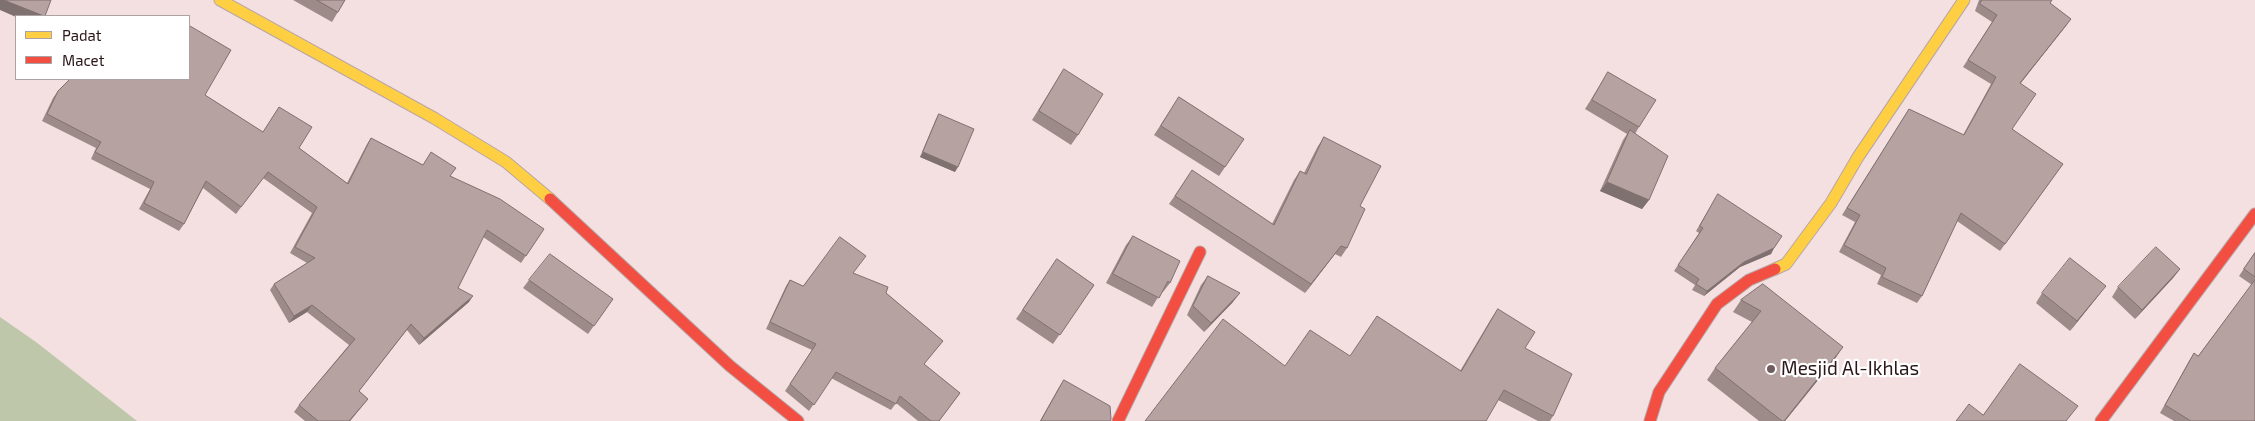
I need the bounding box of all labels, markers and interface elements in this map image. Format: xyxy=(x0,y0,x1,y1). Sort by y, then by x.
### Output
legend xyxy=(15,15,190,80)
text: Padat xyxy=(62,26,102,44)
text: Macet xyxy=(62,51,104,69)
place label: Mesjid Al-Ikhlas xyxy=(1781,358,1919,380)
marker: Mesjid Al-Ikhlas xyxy=(1765,363,1777,375)

